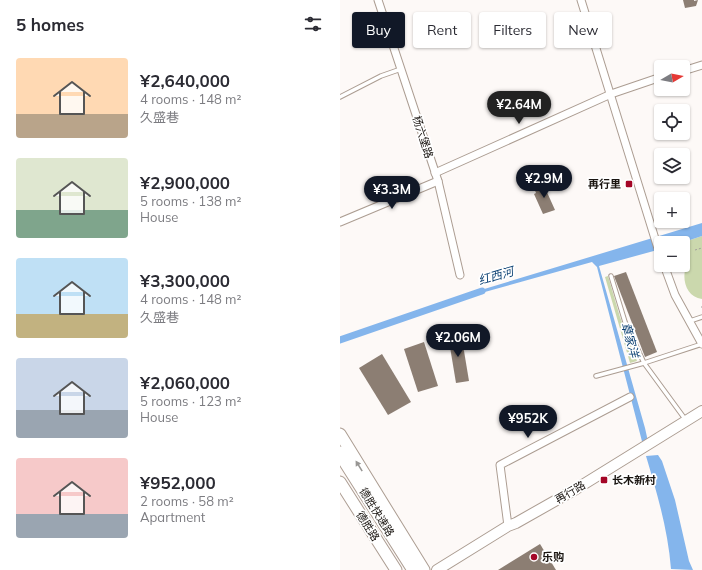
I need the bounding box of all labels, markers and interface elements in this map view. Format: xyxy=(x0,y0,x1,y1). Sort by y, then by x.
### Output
chip: Buy xyxy=(352,12,405,48)
chip: Rent xyxy=(413,12,471,48)
chip: Filters xyxy=(479,12,546,48)
chip: New xyxy=(554,12,612,48)
icon: filters xyxy=(302,13,324,35)
text: 5 homes xyxy=(16,14,84,35)
north arrow xyxy=(654,60,690,96)
map controls xyxy=(654,60,690,272)
text: ¥2,640,000 xyxy=(140,70,230,91)
icon: home xyxy=(48,74,96,122)
text: 4 rooms · 148 m² xyxy=(140,91,241,107)
pin: ¥2.64M xyxy=(486,91,552,125)
text: ¥2.64M xyxy=(496,96,542,112)
button: locate xyxy=(654,104,690,140)
text: 久盛巷 xyxy=(140,109,179,125)
street label: 杨六堡路 xyxy=(410,114,436,160)
button: layers xyxy=(654,148,690,184)
pin: ¥2.9M xyxy=(516,165,572,199)
text: ¥2.9M xyxy=(525,170,563,186)
text: ¥2,900,000 xyxy=(140,172,230,193)
icon: home xyxy=(48,174,96,222)
pin: ¥3.3M xyxy=(364,176,420,210)
place label: 再行里 xyxy=(588,177,621,191)
marker: 再行里 xyxy=(624,179,634,189)
text: ¥3.3M xyxy=(373,181,411,197)
button: + xyxy=(654,192,690,228)
text: 5 rooms · 138 m² xyxy=(140,193,241,209)
text: House xyxy=(140,209,178,225)
button: − xyxy=(654,236,690,272)
water label: 红西河 xyxy=(476,263,517,288)
text: ¥3,300,000 xyxy=(140,270,230,291)
icon: home xyxy=(48,274,96,322)
text: 4 rooms · 148 m² xyxy=(140,291,241,307)
text: 久盛巷 xyxy=(140,309,179,325)
water label: 章家洋 xyxy=(619,321,643,361)
pin: ¥2.06M xyxy=(425,324,491,358)
text: ¥2.06M xyxy=(435,329,481,345)
text: ¥2,060,000 xyxy=(140,372,230,393)
icon: home xyxy=(48,374,96,422)
text: 5 rooms · 123 m² xyxy=(140,393,241,409)
pin: ¥952K xyxy=(500,405,556,439)
text: House xyxy=(140,409,178,425)
text: ¥952K xyxy=(508,410,548,426)
one-way arrow xyxy=(356,460,363,472)
text: ¥952,000 xyxy=(140,472,216,493)
place label: 长木新村 xyxy=(612,473,656,487)
icon: home xyxy=(48,474,96,522)
marker: 长木新村 xyxy=(599,475,609,485)
street label: 再行路 xyxy=(552,478,588,506)
street label: 德胜快速路 xyxy=(356,485,398,539)
text: 2 rooms · 58 m² xyxy=(140,493,234,509)
street label: 德胜路 xyxy=(353,508,383,544)
text: Apartment xyxy=(140,509,205,525)
place label: 乐购 xyxy=(542,550,564,564)
marker: 乐购 xyxy=(529,552,539,562)

